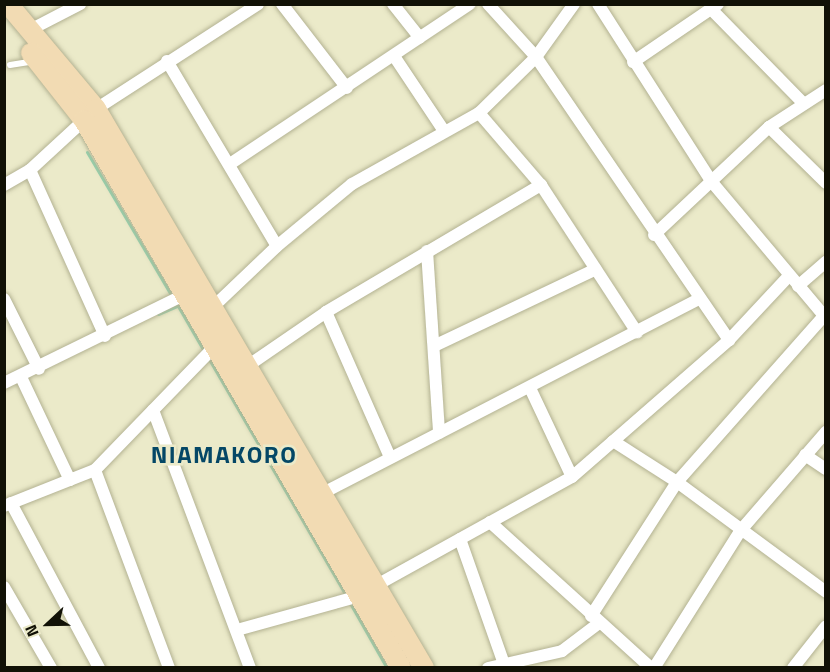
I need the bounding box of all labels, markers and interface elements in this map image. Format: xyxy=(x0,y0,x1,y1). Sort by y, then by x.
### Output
district label: NIAMAKORO xyxy=(151,441,297,469)
north arrow xyxy=(18,594,78,654)
text: N xyxy=(18,621,45,640)

